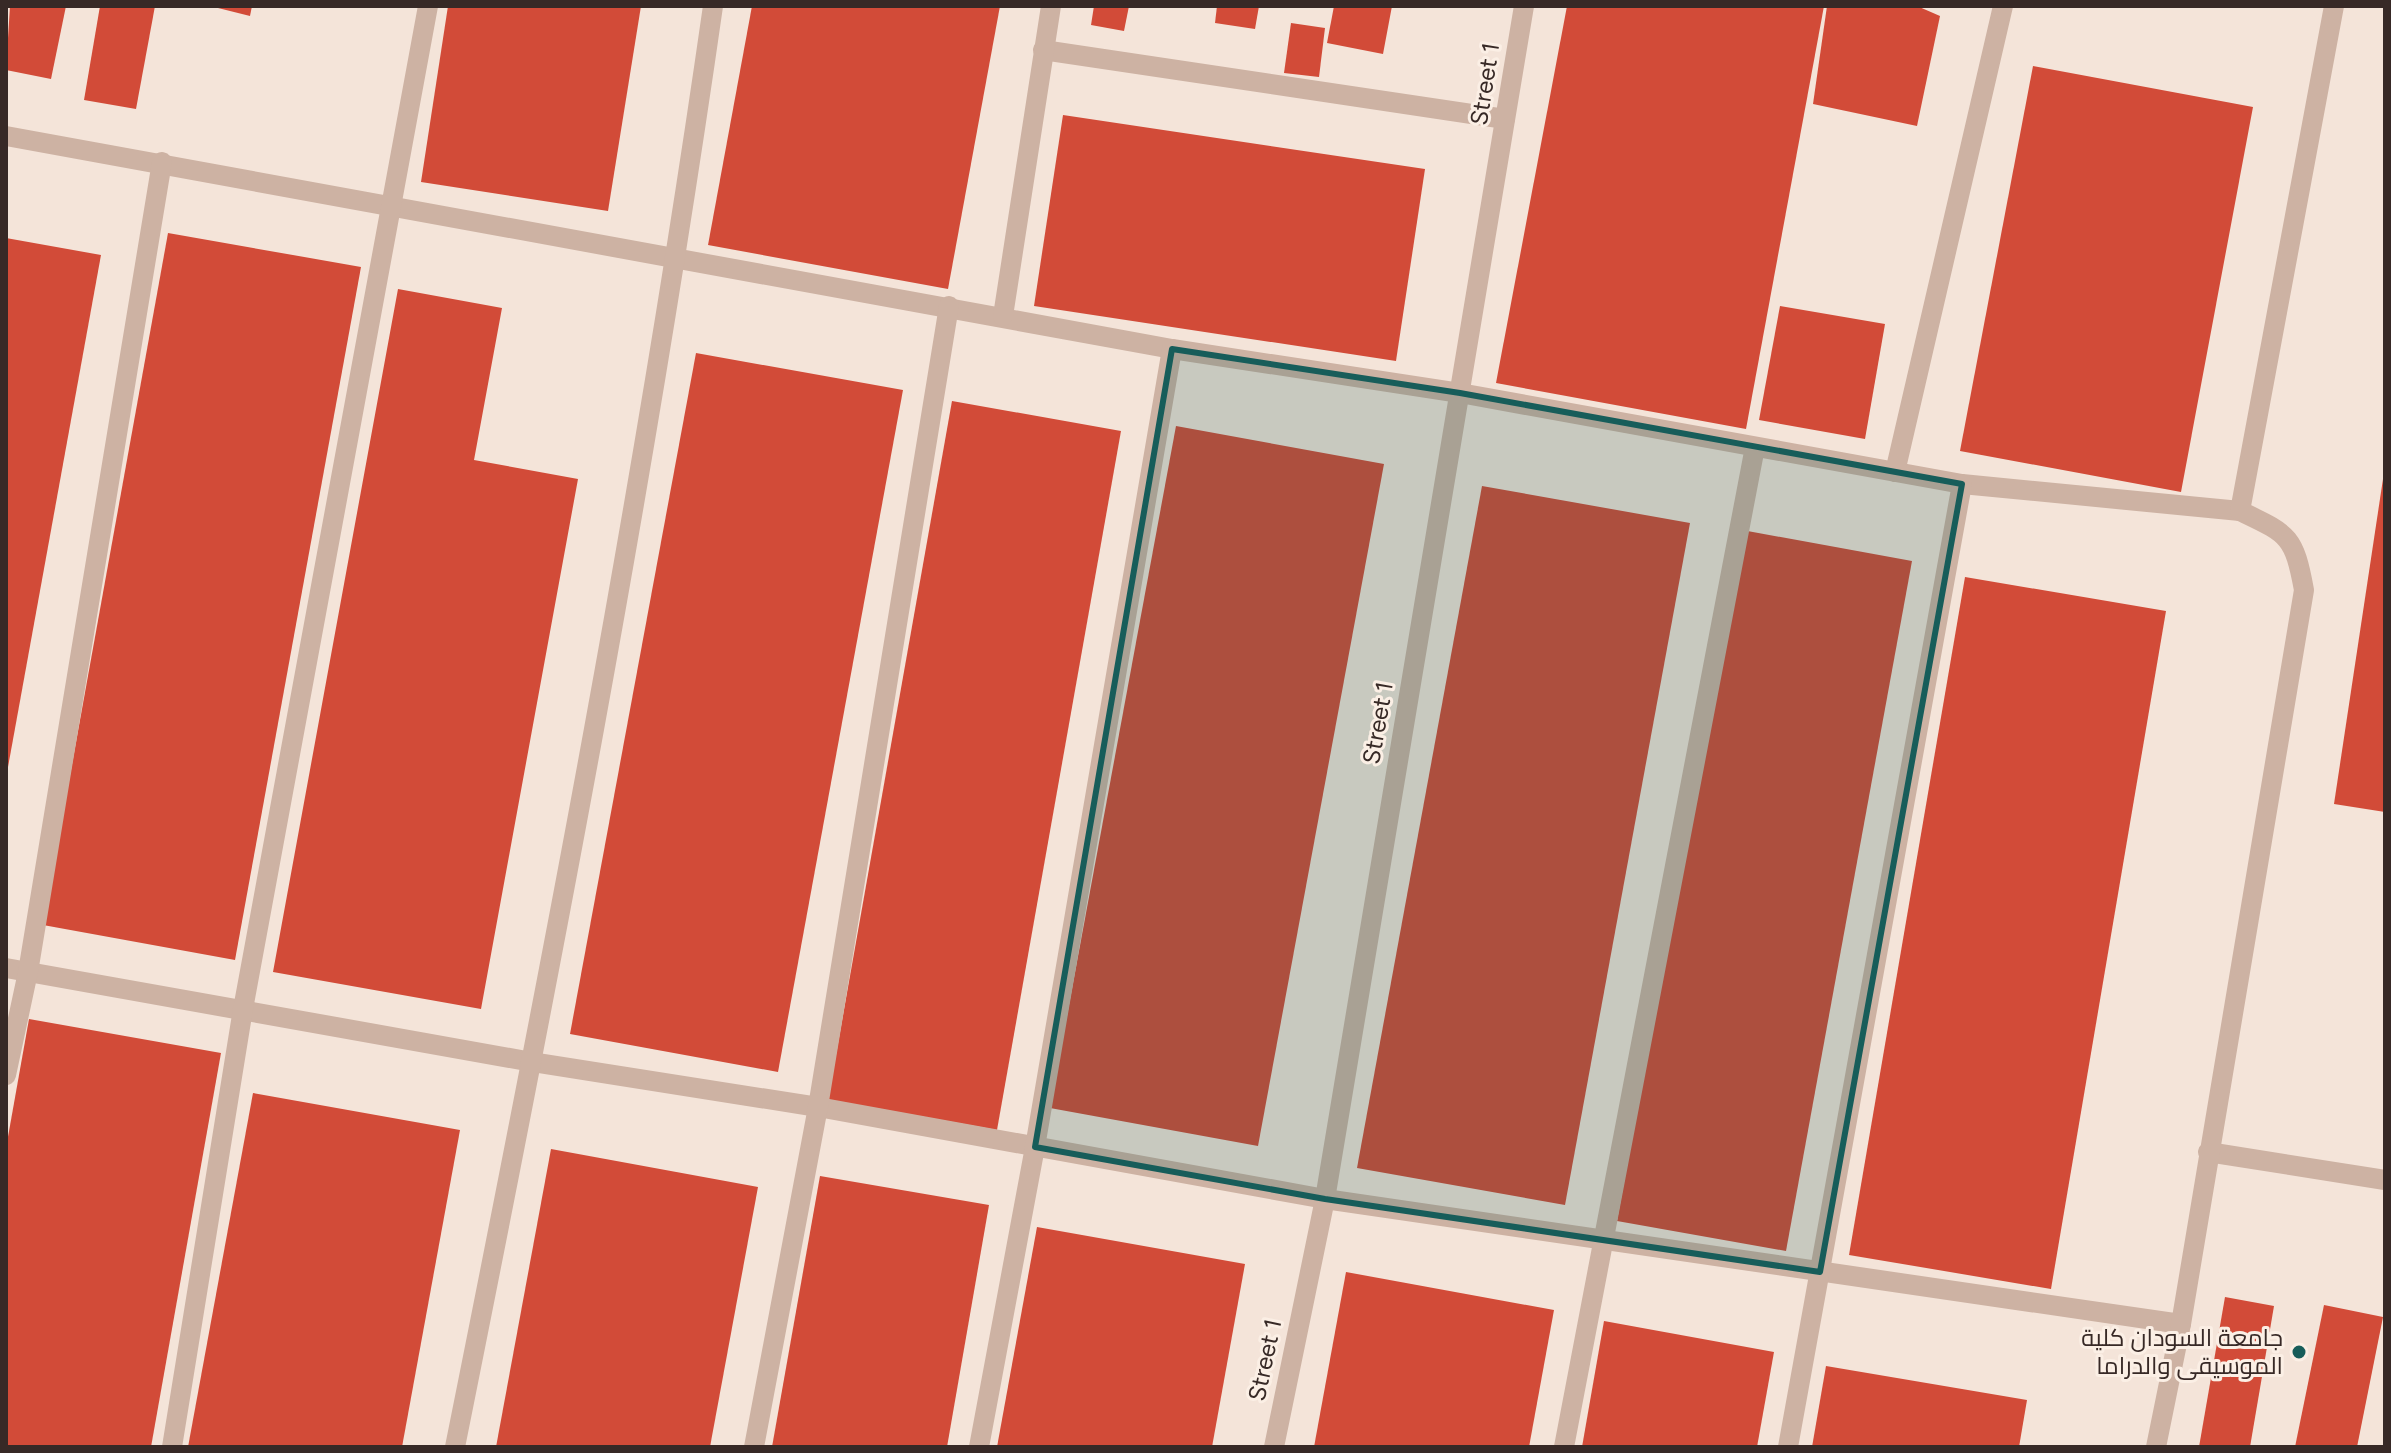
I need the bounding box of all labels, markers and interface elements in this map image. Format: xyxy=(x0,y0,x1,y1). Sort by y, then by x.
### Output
street label: Street 1 xyxy=(1464,41,1505,127)
street label: Street 1 xyxy=(1356,680,1399,766)
street label: Street 1 xyxy=(1242,1316,1287,1404)
place label: جامعة السودان كلية الموسيقى والدراما xyxy=(2081,1323,2283,1380)
marker: جامعة السودان كلية الموسيقى والدراما xyxy=(2290,1343,2308,1361)

